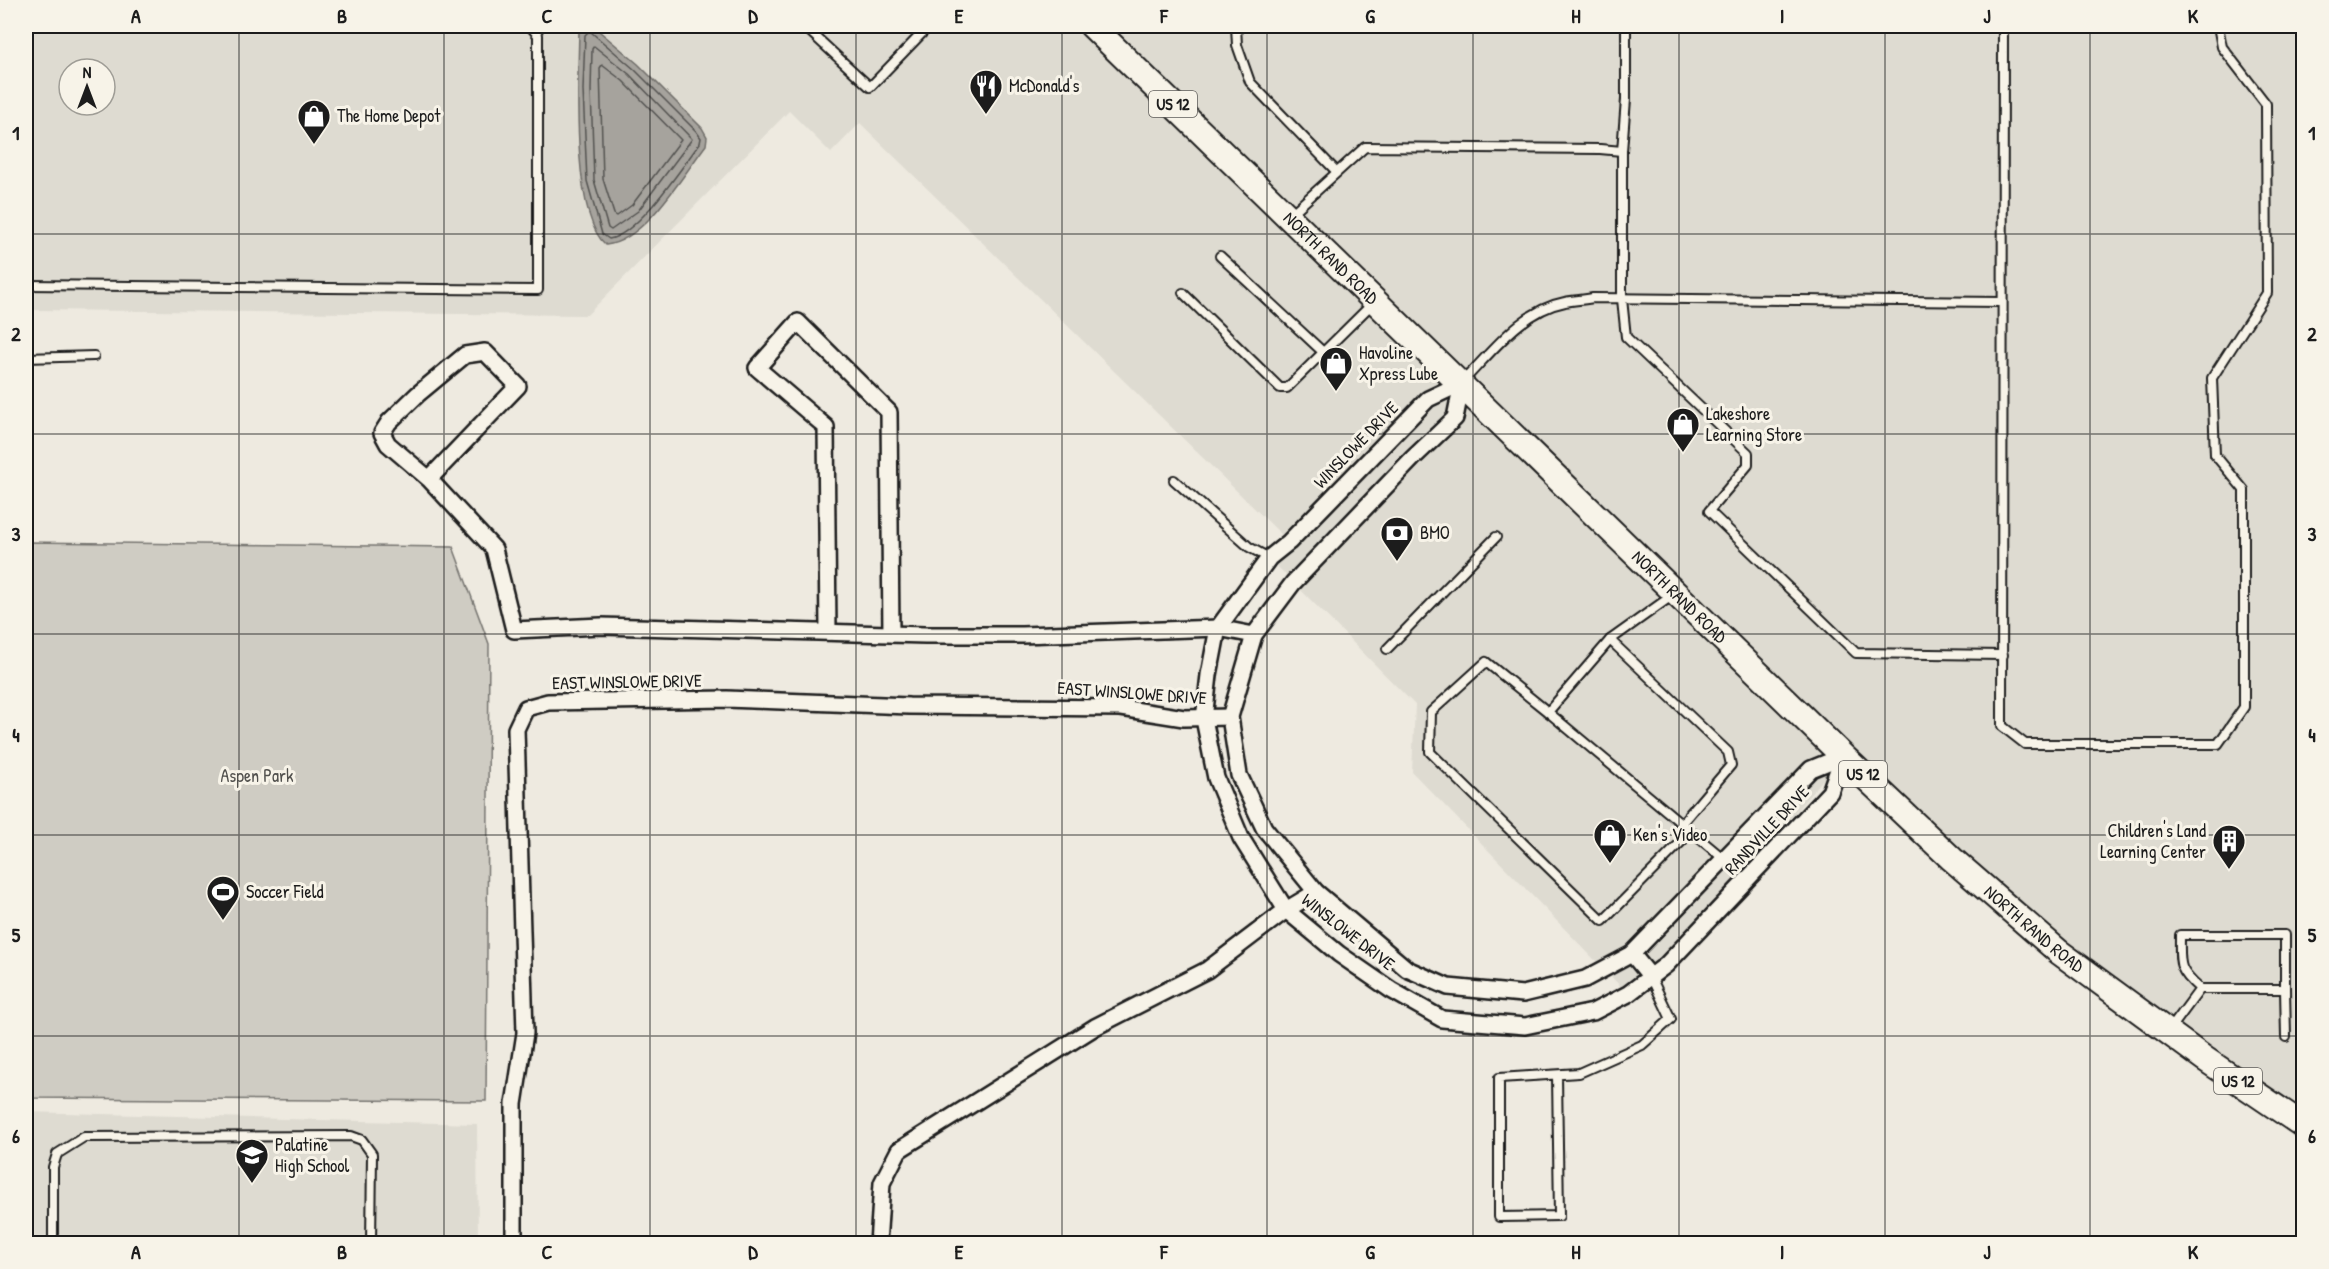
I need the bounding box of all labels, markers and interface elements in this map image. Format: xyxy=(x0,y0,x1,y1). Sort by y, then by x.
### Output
text: A xyxy=(131,2,141,29)
text: B xyxy=(337,2,347,29)
text: C xyxy=(542,2,553,29)
text: D xyxy=(748,2,758,29)
text: E xyxy=(955,2,964,29)
text: F xyxy=(1159,2,1169,29)
text: G xyxy=(1365,2,1375,29)
text: H xyxy=(1571,2,1581,29)
text: I xyxy=(1780,2,1784,29)
text: J xyxy=(1983,2,1991,29)
text: K xyxy=(2188,2,2199,29)
north arrow xyxy=(57,57,117,117)
text: N xyxy=(83,61,92,83)
restaurant icon: McDonald's xyxy=(968,68,1004,115)
place label: McDonald's xyxy=(1009,73,1079,98)
road number: US 12 xyxy=(1149,91,1197,117)
shop icon: The Home Depot xyxy=(296,98,332,145)
place label: The Home Depot xyxy=(337,103,441,128)
text: 1 xyxy=(12,119,20,146)
text: 1 xyxy=(2308,119,2316,146)
street label: NORTH RAND ROAD xyxy=(1278,206,1384,310)
text: 2 xyxy=(11,320,21,347)
text: 2 xyxy=(2307,320,2317,347)
place label: Havoline Xpress Lube xyxy=(1359,340,1438,386)
shop icon: Havoline Xpress Lube xyxy=(1318,345,1354,392)
street label: WINSLOWE DRIVE xyxy=(1308,396,1404,494)
place label: Lakeshore Learning Store xyxy=(1706,401,1802,447)
shop icon: Lakeshore Learning Store xyxy=(1665,406,1701,453)
bank icon: BMO xyxy=(1379,515,1415,562)
text: 3 xyxy=(12,520,21,547)
place label: BMO xyxy=(1420,520,1450,545)
text: 3 xyxy=(2308,520,2317,547)
street label: NORTH RAND ROAD xyxy=(1627,544,1733,649)
street label: EAST WINSLOWE DRIVE xyxy=(552,668,702,695)
street label: EAST WINSLOWE DRIVE xyxy=(1057,675,1208,710)
text: 4 xyxy=(12,721,20,748)
text: 4 xyxy=(2308,721,2316,748)
road number: US 12 xyxy=(1839,761,1887,787)
park label: Aspen Park xyxy=(221,763,294,788)
street label: RANDVILLE DRIVE xyxy=(1719,779,1815,880)
shop icon: Ken's Video xyxy=(1592,817,1628,864)
place label: Children's Land Learning Center xyxy=(2100,818,2206,864)
place label: Ken's Video xyxy=(1633,822,1707,847)
building icon: Children's Land Learning Center xyxy=(2211,823,2247,870)
sports icon: Soccer Field xyxy=(205,874,241,921)
place label: Soccer Field xyxy=(246,879,323,904)
street label: NORTH RAND ROAD xyxy=(1979,879,2089,978)
street label: WINSLOWE DRIVE xyxy=(1296,887,1400,976)
text: 5 xyxy=(12,921,21,948)
text: 5 xyxy=(2308,921,2317,948)
road number: US 12 xyxy=(2214,1068,2262,1094)
text: 6 xyxy=(12,1122,20,1149)
text: 6 xyxy=(2308,1122,2316,1149)
place label: Palatine High School xyxy=(275,1132,349,1178)
school or university icon: Palatine High School xyxy=(234,1137,270,1184)
text: A xyxy=(131,1238,141,1265)
text: B xyxy=(337,1238,347,1265)
text: C xyxy=(542,1238,553,1265)
text: D xyxy=(748,1238,758,1265)
text: E xyxy=(955,1238,964,1265)
text: F xyxy=(1159,1238,1169,1265)
text: G xyxy=(1365,1238,1375,1265)
text: H xyxy=(1571,1238,1581,1265)
text: I xyxy=(1780,1238,1784,1265)
text: J xyxy=(1983,1238,1991,1265)
text: K xyxy=(2188,1238,2199,1265)

